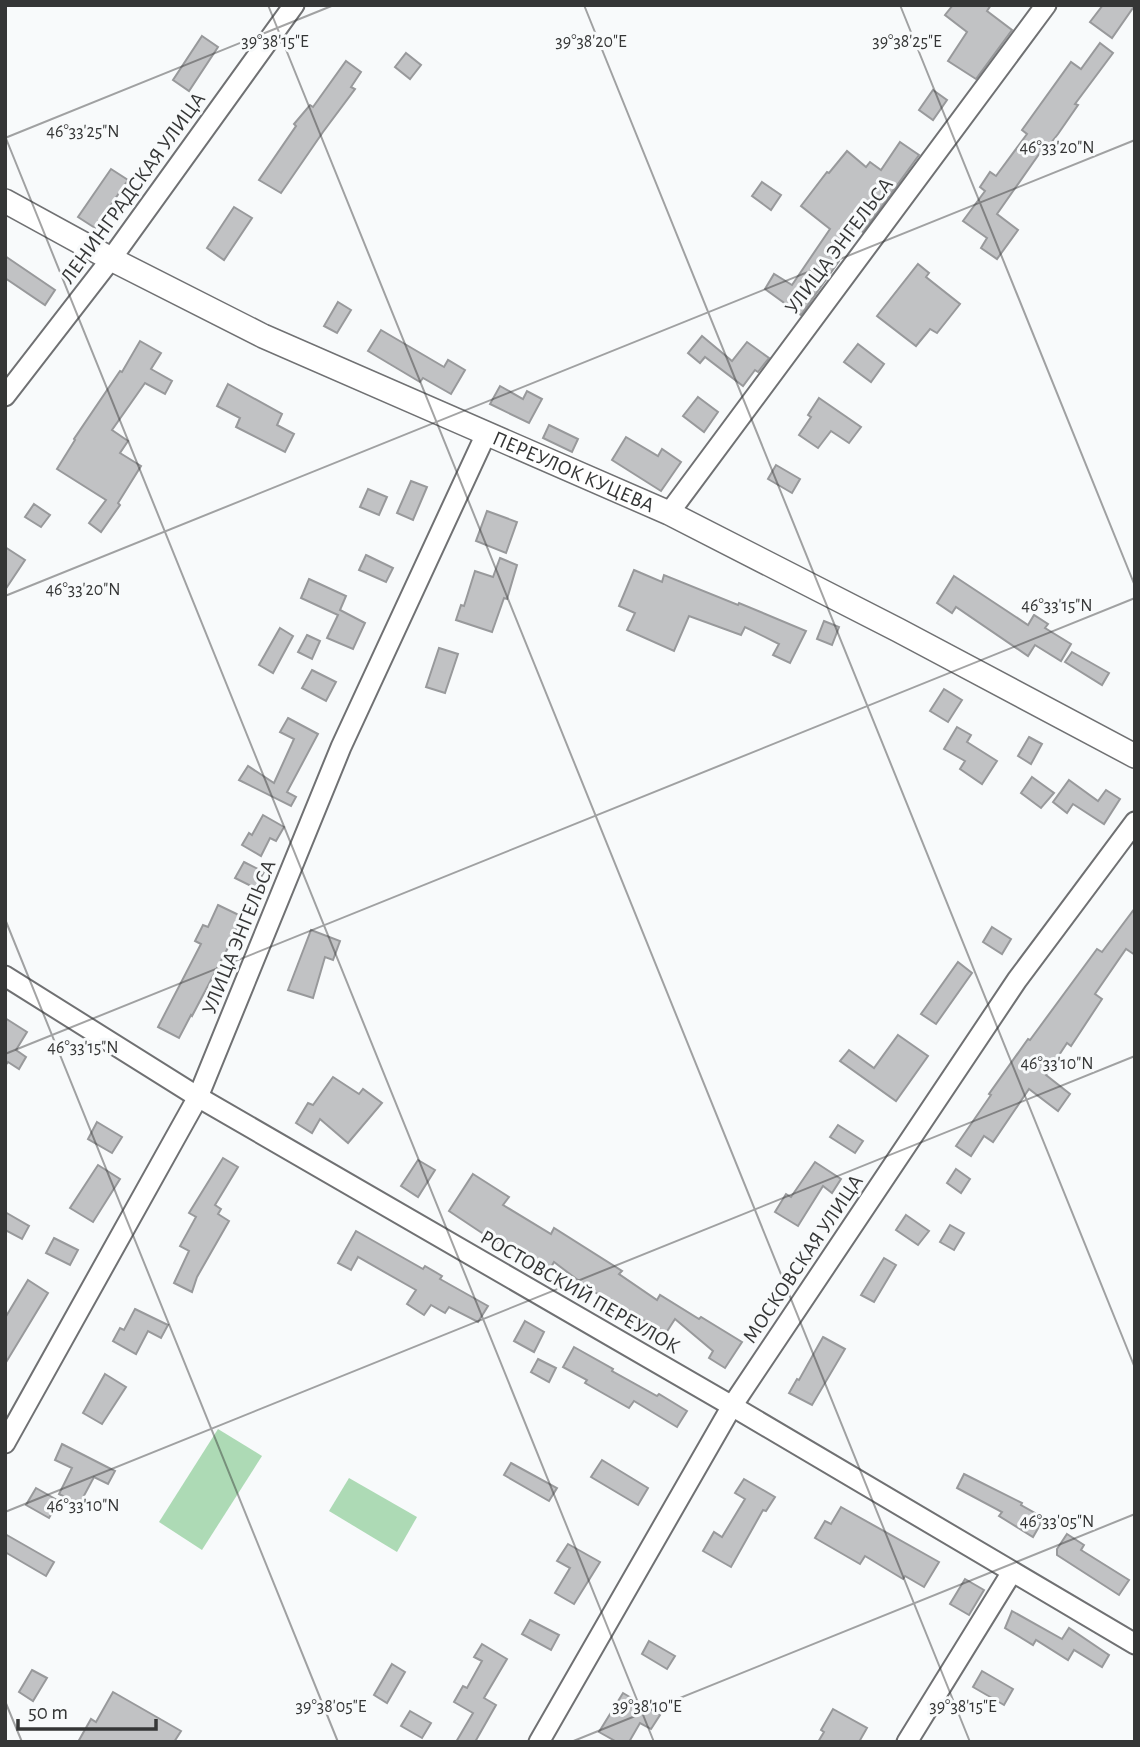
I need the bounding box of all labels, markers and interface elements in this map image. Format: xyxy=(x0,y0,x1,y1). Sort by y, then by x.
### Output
text: 39°38'15"E xyxy=(241,33,309,51)
text: 39°38'20"E xyxy=(555,33,627,51)
text: 39°38'25"E xyxy=(872,33,942,51)
street label: ЛЕНИНГРАДСКАЯ УЛИЦА xyxy=(57,89,209,287)
text: 46°33'25"N xyxy=(46,123,120,141)
text: 46°33'20"N xyxy=(1019,139,1095,157)
street label: УЛИЦА ЭНГЕЛЬСА xyxy=(781,174,897,318)
street label: ПЕРЕУЛОК КУЦЕВА xyxy=(489,427,658,516)
text: 46°33'20"N xyxy=(45,581,121,599)
text: 46°33'15"N xyxy=(1021,597,1093,615)
street label: УЛИЦА ЭНГЕЛЬСА xyxy=(198,857,280,1017)
text: 46°33'15"N xyxy=(47,1039,119,1057)
text: 46°33'10"N xyxy=(1020,1055,1094,1073)
street label: МОСКОВСКАЯ УЛИЦА xyxy=(739,1171,867,1347)
street label: РОСТОВСКИЙ ПЕРЕУЛОК xyxy=(477,1225,684,1358)
text: 46°33'10"N xyxy=(46,1497,120,1515)
text: 46°33'05"N xyxy=(1020,1513,1094,1531)
scale bar xyxy=(18,1688,156,1732)
text: 39°38'05"E xyxy=(296,1698,367,1716)
text: 39°38'10"E xyxy=(612,1698,682,1716)
text: 39°38'15"E xyxy=(929,1698,997,1716)
text: 50 m xyxy=(28,1702,68,1723)

